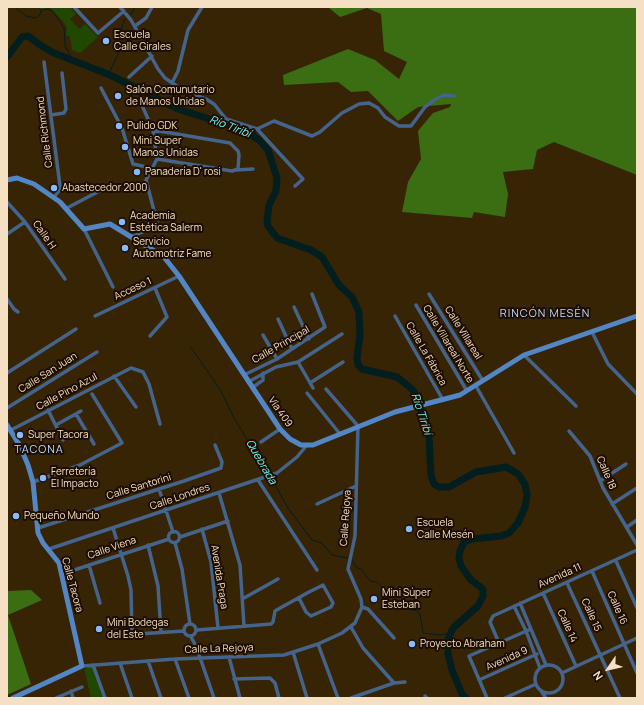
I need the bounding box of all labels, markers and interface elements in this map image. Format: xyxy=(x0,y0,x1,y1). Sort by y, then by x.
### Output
place label: Escuela Calle Girales xyxy=(114,29,171,52)
marker: Escuela Calle Girales xyxy=(101,36,111,46)
place label: Salón Comunutario de Manos Unidas xyxy=(126,84,215,108)
marker: Salón Comunutario de Manos Unidas xyxy=(113,91,123,101)
street label: Calle Richmond xyxy=(35,96,55,168)
water label: Río Tiribí xyxy=(208,113,252,141)
place label: Pulido GDK xyxy=(127,120,177,132)
marker: Pulido GDK xyxy=(114,121,124,131)
place label: Mini Super Manos Unidas xyxy=(133,135,198,158)
marker: Mini Super Manos Unidas xyxy=(120,142,130,152)
place label: Panadería D' rosi xyxy=(145,166,221,178)
marker: Panadería D' rosi xyxy=(132,167,142,177)
place label: Abastecedor 2000 xyxy=(62,182,147,194)
marker: Abastecedor 2000 xyxy=(49,183,59,193)
place label: Academia Estética Salerm xyxy=(130,210,202,234)
marker: Academia Estética Salerm xyxy=(117,217,127,227)
street label: Calle H xyxy=(30,218,58,252)
place label: Servicio Automotriz Fame xyxy=(133,236,211,260)
marker: Servicio Automotriz Fame xyxy=(120,243,130,253)
street label: Acceso 1 xyxy=(112,275,154,303)
street label: Calle Villareal Norte xyxy=(420,303,476,385)
street label: Calle Villareal xyxy=(442,304,484,362)
district label: RINCÓN MESÉN xyxy=(500,307,590,321)
street label: Calle La Fábrica xyxy=(403,320,449,388)
street label: Calle Principal xyxy=(250,324,312,366)
street label: Calle San Juan xyxy=(16,350,80,396)
street label: Calle Pino Azul xyxy=(34,371,100,413)
water label: Río Tiribí xyxy=(408,392,434,436)
street label: Vía 409 xyxy=(265,395,295,429)
place label: Super Tacora xyxy=(28,429,89,441)
marker: Super Tacora xyxy=(15,430,25,440)
water label: Quebrada xyxy=(243,437,279,487)
district label: TACONA xyxy=(14,443,64,457)
street label: Calle 18 xyxy=(594,455,618,491)
place label: Ferretería El Impacto xyxy=(51,466,99,490)
street label: Calle Santorini xyxy=(105,471,173,503)
marker: Ferretería El Impacto xyxy=(38,473,48,483)
street label: Calle Londres xyxy=(148,481,212,513)
street label: Calle Rejoya xyxy=(338,490,354,546)
place label: Pequeño Mundo xyxy=(24,510,100,522)
marker: Pequeño Mundo xyxy=(11,511,21,521)
place label: Escuela Calle Mesén xyxy=(417,517,473,540)
marker: Escuela Calle Mesén xyxy=(404,524,414,534)
street label: Calle Viena xyxy=(86,534,138,562)
street label: Avenida Praga xyxy=(208,544,230,610)
street label: Calle Tacora xyxy=(59,556,85,614)
street label: Avenida 11 xyxy=(537,561,583,591)
place label: Mini Súper Esteban xyxy=(382,587,430,610)
street label: Calle 16 xyxy=(604,589,630,627)
marker: Mini Súper Esteban xyxy=(369,594,379,604)
street label: Calle 15 xyxy=(578,597,604,633)
street label: Calle 14 xyxy=(554,608,580,644)
place label: Mini Bodegas del Este xyxy=(107,617,169,640)
marker: Mini Bodegas del Este xyxy=(94,624,104,634)
place label: Proyecto Abraham xyxy=(420,638,505,650)
marker: Proyecto Abraham xyxy=(407,639,417,649)
street label: Calle La Rejoya xyxy=(184,642,254,656)
street label: Avenida 9 xyxy=(484,644,530,674)
north arrow xyxy=(588,649,628,689)
text: N xyxy=(589,669,606,683)

